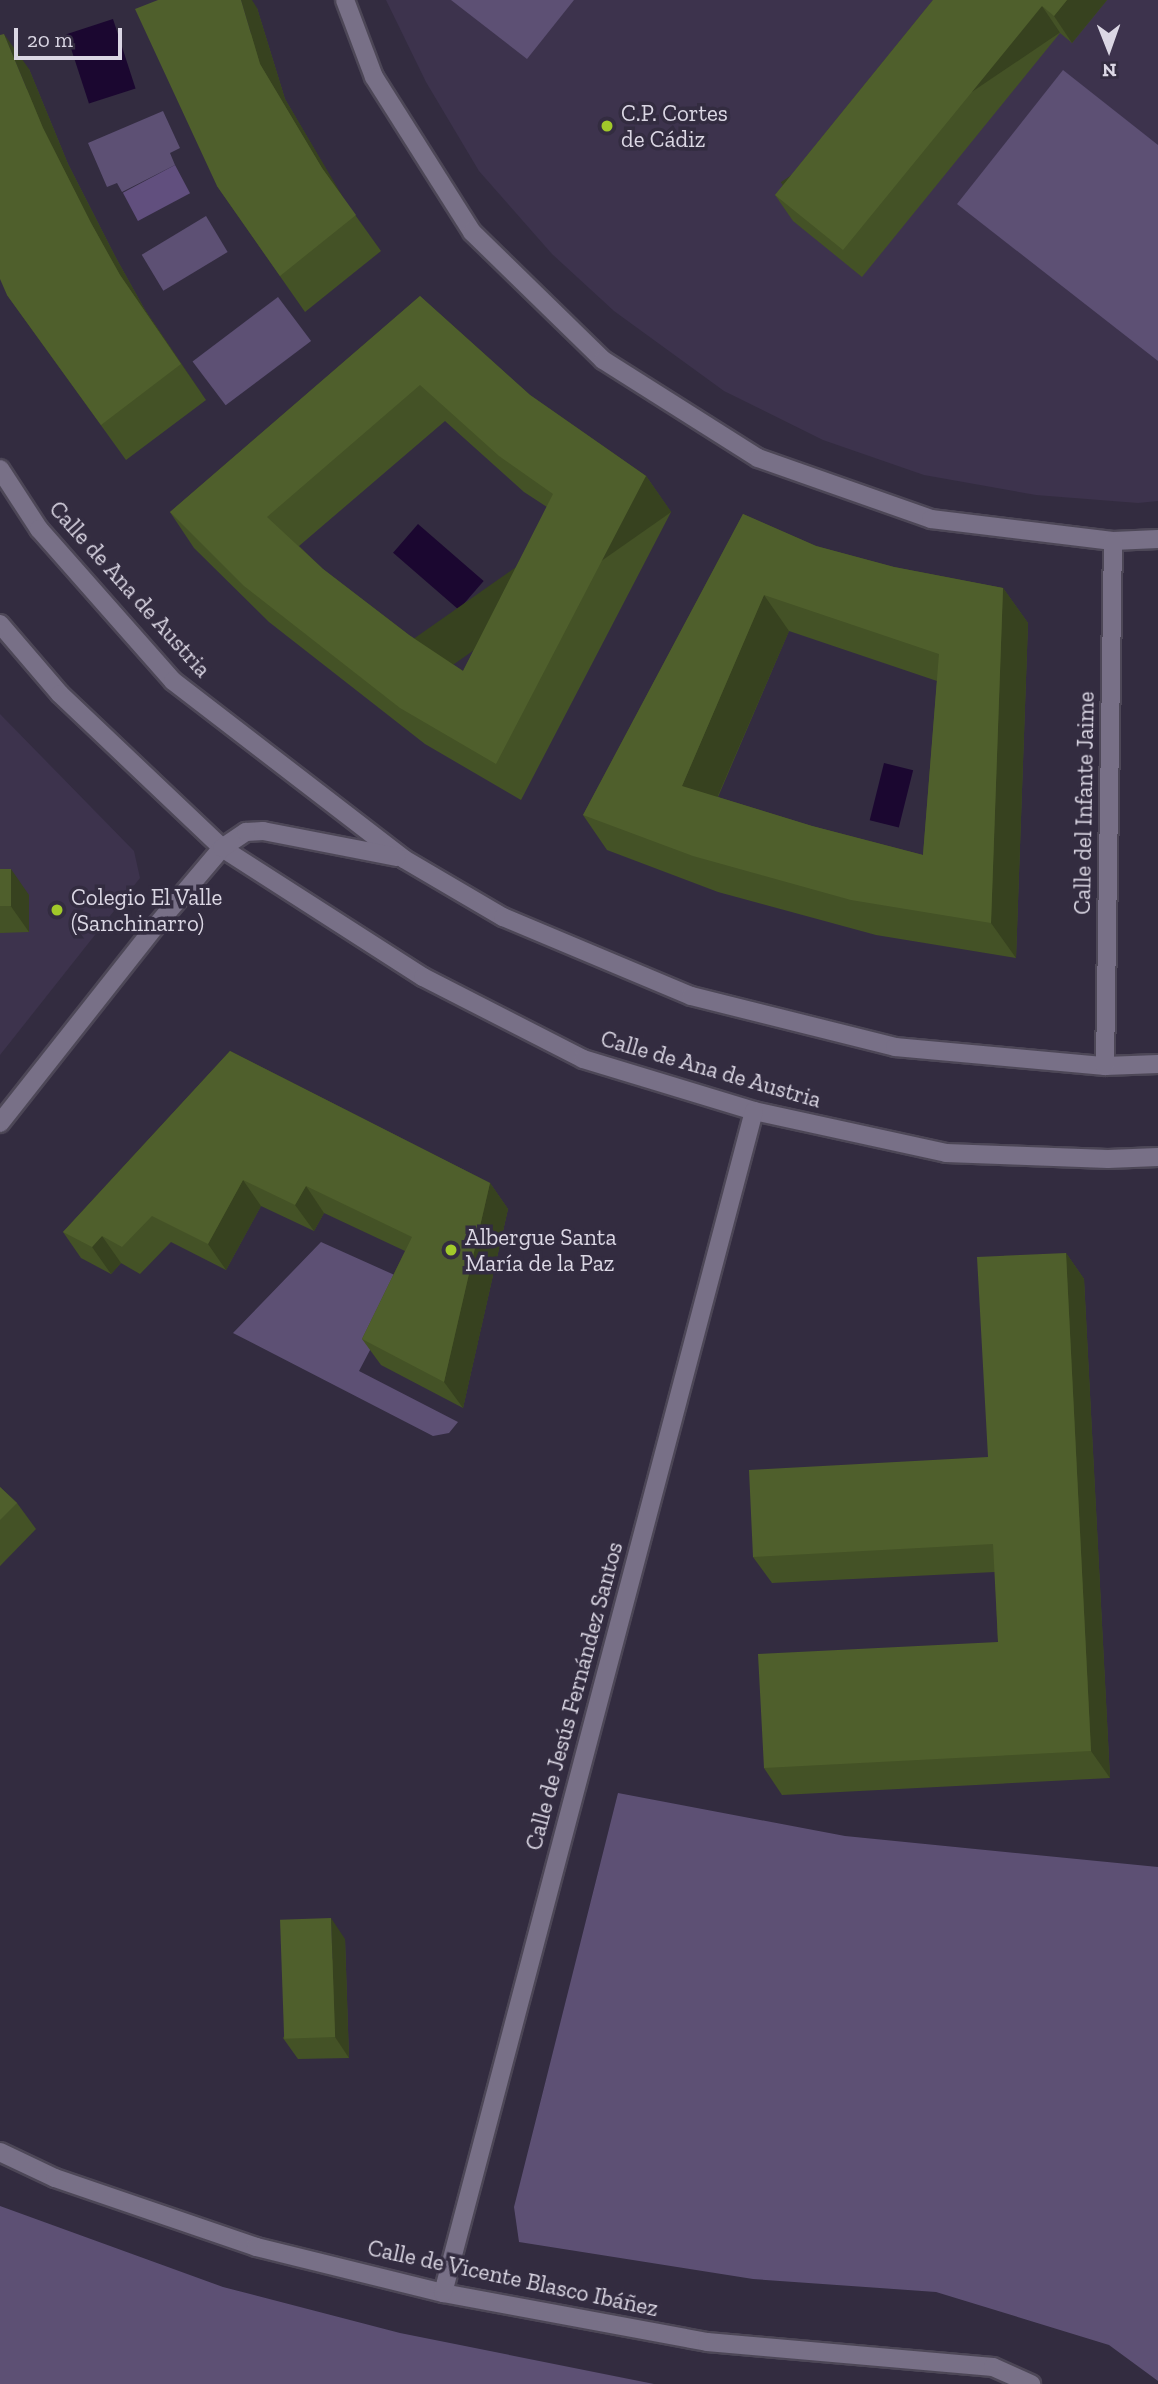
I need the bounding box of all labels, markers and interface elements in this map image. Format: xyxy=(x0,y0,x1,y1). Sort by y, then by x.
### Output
scale bar xyxy=(18,14,126,58)
north arrow xyxy=(1074,14,1144,84)
text: 20 m xyxy=(27,27,73,52)
text: N xyxy=(1102,59,1117,82)
place label: C.P. Cortes de Cádiz xyxy=(621,99,728,153)
marker: C.P. Cortes de Cádiz xyxy=(599,118,615,134)
street label: Calle de Ana de Austria xyxy=(43,495,217,683)
street label: Calle del Infante Jaime xyxy=(1068,691,1100,915)
place label: Colegio El Valle (Sanchinarro) xyxy=(71,883,223,937)
marker: Colegio El Valle (Sanchinarro) xyxy=(49,902,65,918)
street label: Calle de Ana de Austria xyxy=(597,1024,825,1114)
place label: Albergue Santa María de la Paz xyxy=(465,1223,617,1277)
marker: Albergue Santa María de la Paz xyxy=(443,1242,459,1258)
street label: Calle de Jesús Fernández Santos xyxy=(519,1539,629,1853)
street label: Calle de Vicente Blasco Ibáñez xyxy=(365,2234,661,2322)

